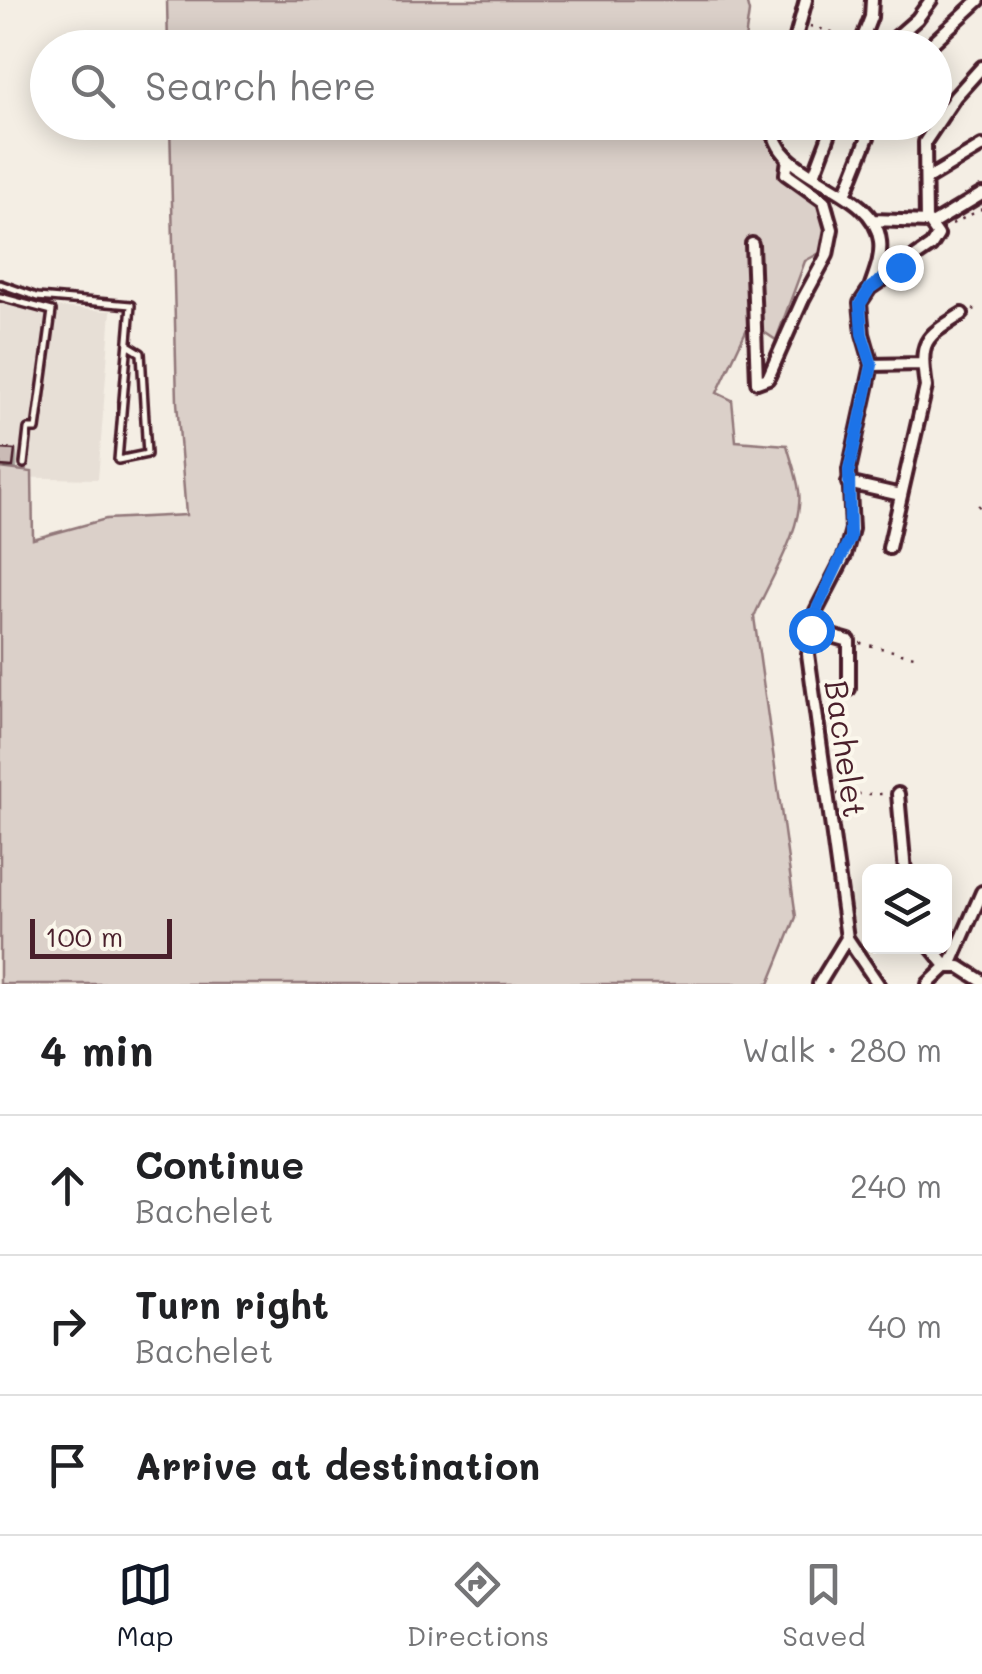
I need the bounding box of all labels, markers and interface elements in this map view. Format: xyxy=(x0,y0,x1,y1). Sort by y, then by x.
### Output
search box xyxy=(30,30,952,140)
icon: search xyxy=(65,58,120,113)
text: Search here xyxy=(145,60,376,110)
route end xyxy=(878,245,924,291)
route start xyxy=(789,608,835,654)
street label: Bachelet xyxy=(817,677,877,820)
map controls xyxy=(862,864,952,954)
button: layers xyxy=(862,864,952,954)
scale bar xyxy=(30,914,172,958)
text: 100 m xyxy=(45,918,123,954)
text: 4 min xyxy=(40,1022,153,1077)
text: Walk · 280 m xyxy=(742,1028,942,1070)
text: Continue xyxy=(135,1139,304,1189)
icon: ahead xyxy=(40,1158,95,1213)
text: 240 m xyxy=(850,1164,942,1206)
text: Bachelet xyxy=(135,1189,273,1231)
text: Turn right xyxy=(135,1279,329,1329)
icon: right xyxy=(40,1298,95,1353)
text: 40 m xyxy=(868,1304,942,1346)
text: Bachelet xyxy=(135,1329,273,1371)
icon: arrive xyxy=(40,1438,95,1493)
text: Arrive at destination xyxy=(135,1440,540,1490)
tab: Map xyxy=(117,1557,174,1653)
tab: Directions xyxy=(407,1557,549,1653)
tab: Saved xyxy=(782,1557,865,1653)

